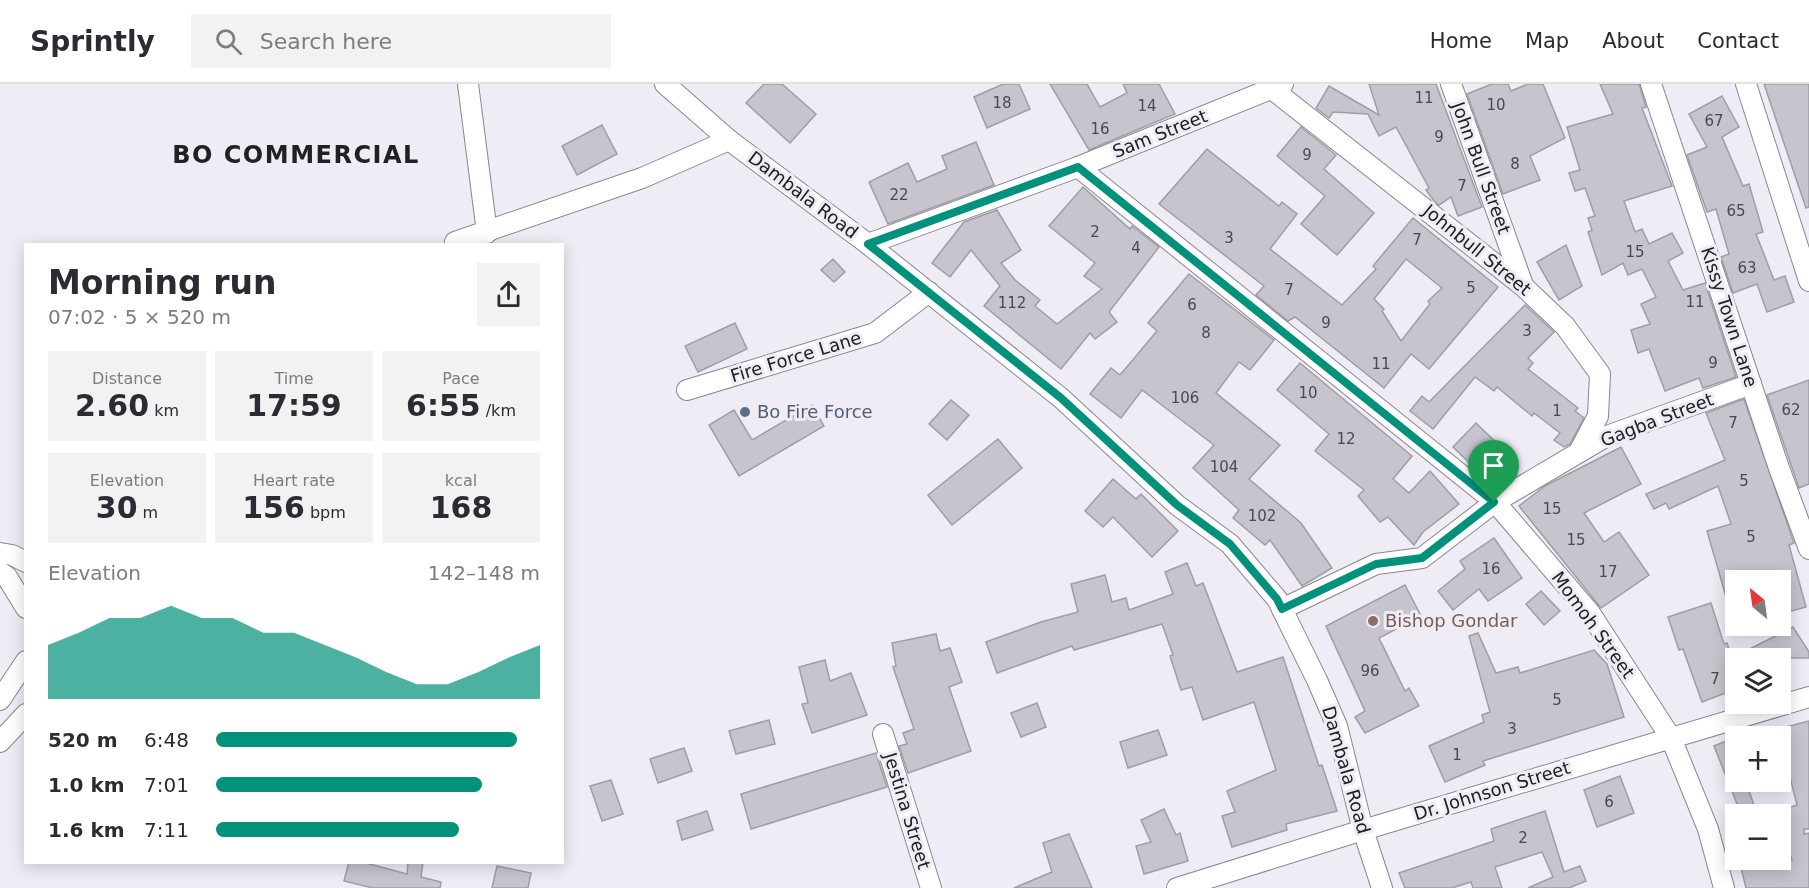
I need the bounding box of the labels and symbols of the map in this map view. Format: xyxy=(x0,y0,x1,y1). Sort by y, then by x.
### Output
house number: 11 xyxy=(1414,89,1434,107)
house number: 18 xyxy=(992,94,1012,112)
house number: 10 xyxy=(1486,96,1506,114)
house number: 14 xyxy=(1137,97,1157,115)
street label: John Bull Street xyxy=(1447,98,1515,237)
street label: Sam Street xyxy=(1109,105,1210,162)
house number: 67 xyxy=(1704,112,1724,130)
house number: 16 xyxy=(1090,120,1110,138)
house number: 9 xyxy=(1434,128,1444,146)
district label: BO COMMERCIAL xyxy=(172,141,420,169)
house number: 9 xyxy=(1302,146,1312,164)
street label: Dambala Road xyxy=(744,147,862,243)
house number: 8 xyxy=(1510,155,1520,173)
house number: 7 xyxy=(1457,177,1467,195)
house number: 22 xyxy=(889,186,909,204)
street label: Johnbull Street xyxy=(1418,199,1535,299)
house number: 65 xyxy=(1726,202,1746,220)
house number: 2 xyxy=(1090,223,1100,241)
house number: 3 xyxy=(1224,229,1234,247)
house number: 7 xyxy=(1412,231,1422,249)
house number: 4 xyxy=(1131,239,1141,257)
house number: 15 xyxy=(1625,243,1645,261)
street label: Kissy Town Lane xyxy=(1697,244,1762,390)
house number: 63 xyxy=(1737,259,1757,277)
house number: 5 xyxy=(1466,279,1476,297)
house number: 7 xyxy=(1284,281,1294,299)
house number: 11 xyxy=(1685,293,1705,311)
house number: 112 xyxy=(998,294,1026,312)
house number: 6 xyxy=(1187,296,1197,314)
house number: 9 xyxy=(1321,314,1331,332)
house number: 3 xyxy=(1522,322,1532,340)
house number: 8 xyxy=(1201,324,1211,342)
street label: Fire Force Lane xyxy=(728,327,864,386)
house number: 9 xyxy=(1708,354,1718,372)
house number: 11 xyxy=(1371,355,1391,373)
house number: 10 xyxy=(1298,384,1318,402)
street label: Gagba Street xyxy=(1597,388,1716,451)
house number: 106 xyxy=(1171,389,1199,407)
place label: Bo Fire Force xyxy=(757,401,873,422)
house number: 62 xyxy=(1781,401,1801,419)
house number: 1 xyxy=(1552,402,1562,420)
marker: Bo Fire Force xyxy=(738,405,752,419)
house number: 7 xyxy=(1728,414,1738,432)
house number: 12 xyxy=(1336,430,1356,448)
pin xyxy=(1468,440,1519,502)
house number: 104 xyxy=(1210,458,1238,476)
house number: 5 xyxy=(1739,472,1749,490)
house number: 15 xyxy=(1542,500,1562,518)
house number: 102 xyxy=(1248,507,1276,525)
house number: 5 xyxy=(1746,528,1756,546)
house number: 15 xyxy=(1566,531,1586,549)
house number: 16 xyxy=(1481,560,1501,578)
house number: 17 xyxy=(1598,563,1618,581)
street label: Momoh Street xyxy=(1548,567,1639,682)
north arrow xyxy=(1725,570,1791,636)
place label: Bishop Gondar xyxy=(1385,610,1518,631)
marker: Bishop Gondar xyxy=(1366,614,1380,628)
house number: 96 xyxy=(1360,662,1380,680)
house number: 7 xyxy=(1710,670,1720,688)
house number: 5 xyxy=(1552,691,1562,709)
street label: Dambala Road xyxy=(1318,704,1375,836)
house number: 3 xyxy=(1507,720,1517,738)
house number: 1 xyxy=(1452,746,1462,764)
street label: Jestina Street xyxy=(880,749,935,872)
street label: Dr. Johnson Street xyxy=(1411,757,1573,824)
house number: 6 xyxy=(1604,793,1614,811)
house number: 2 xyxy=(1518,829,1528,847)

